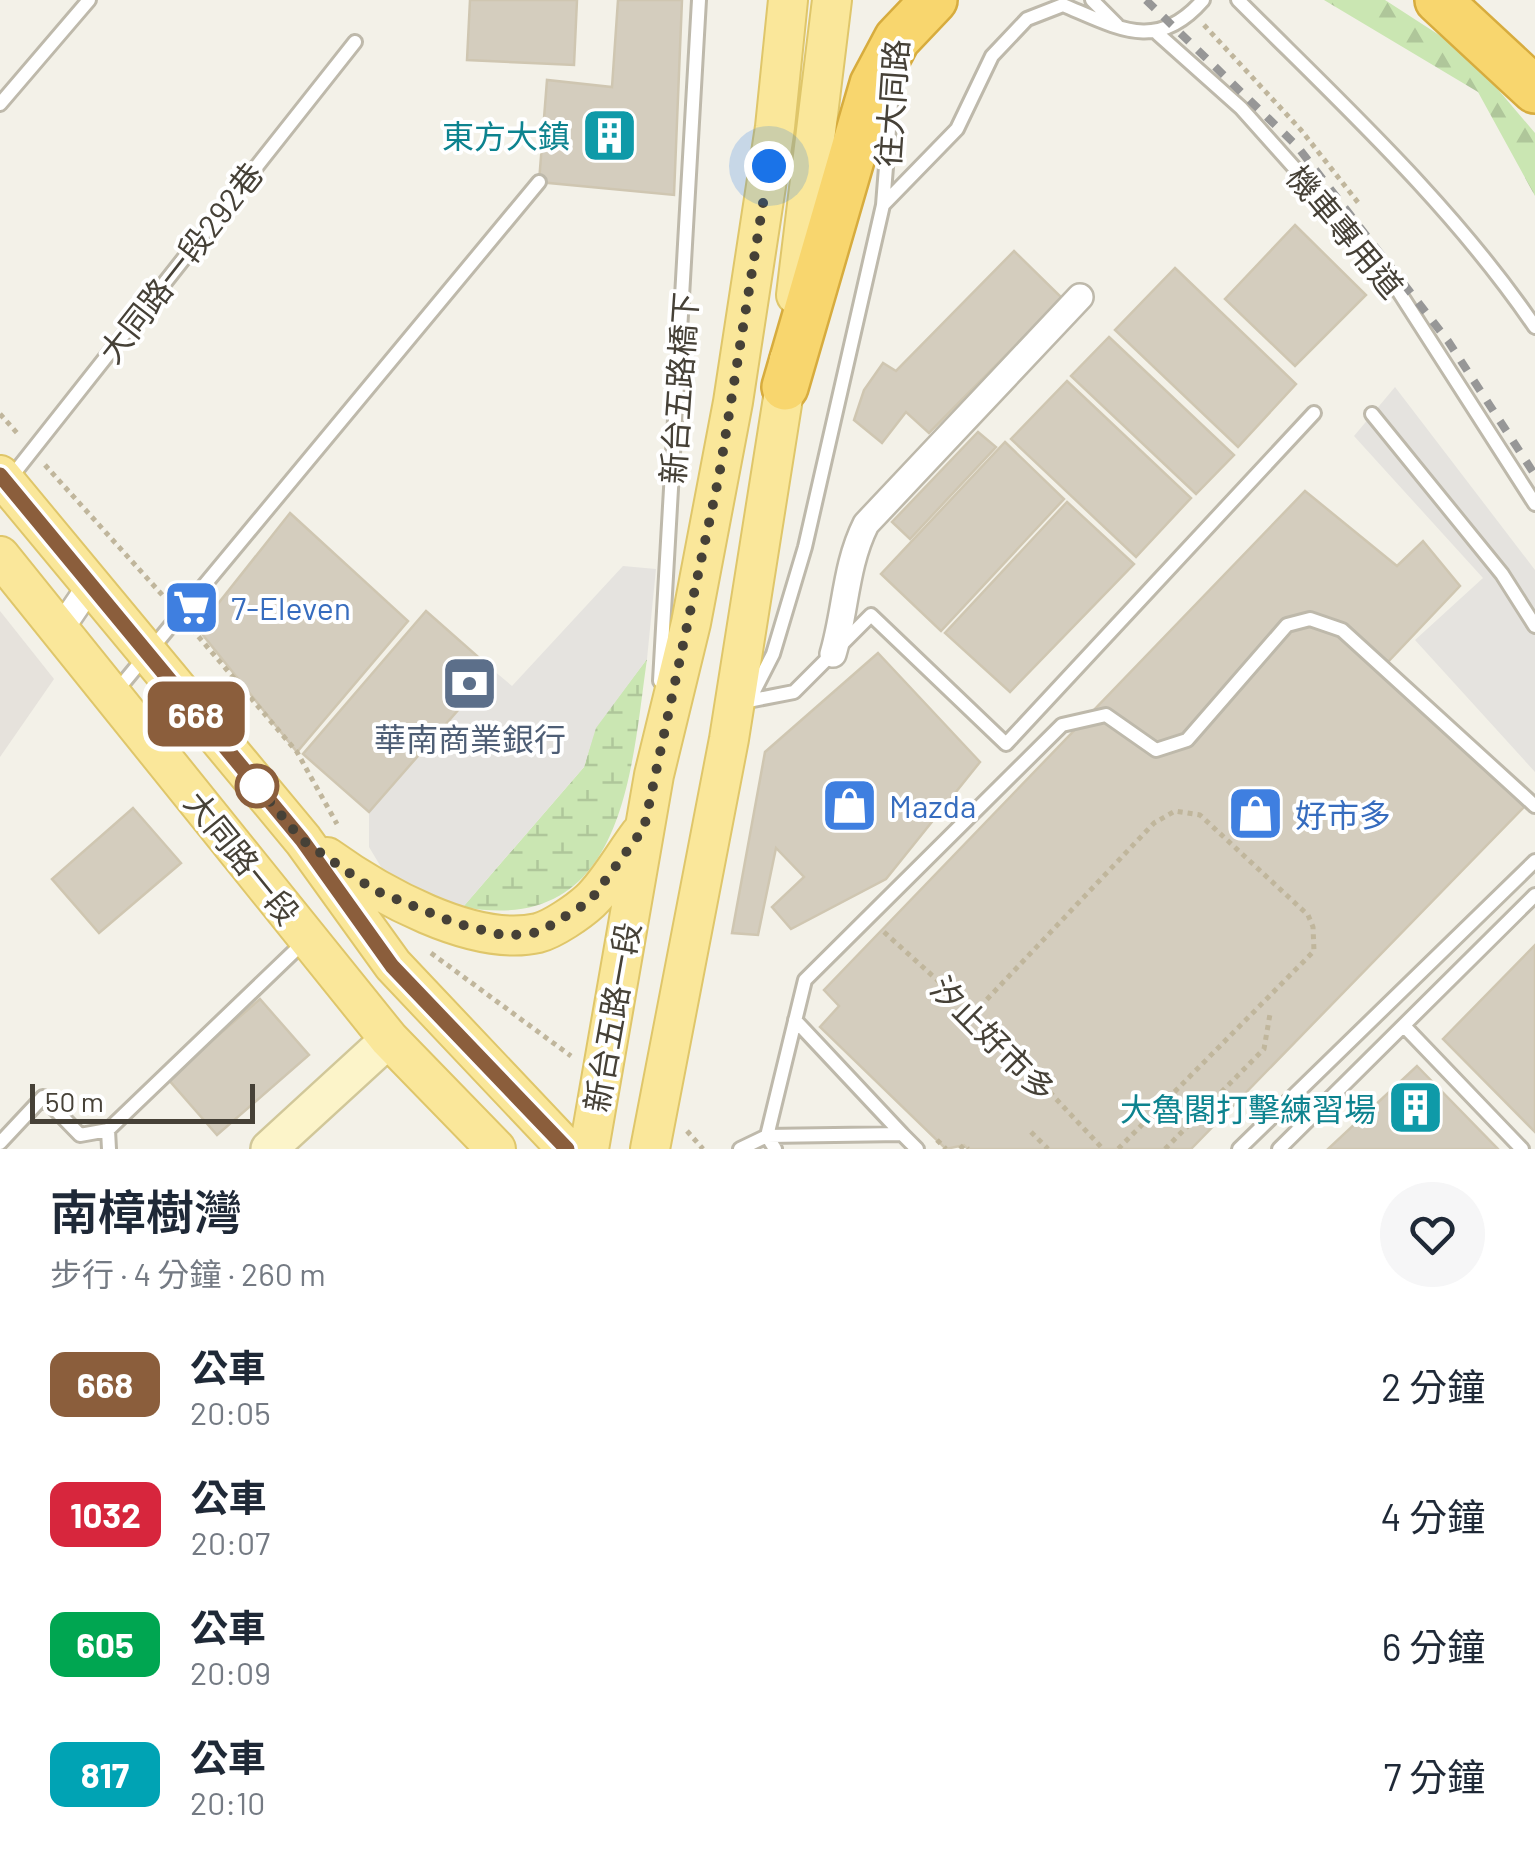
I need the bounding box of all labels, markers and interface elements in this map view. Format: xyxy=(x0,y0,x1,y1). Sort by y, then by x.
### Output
street label: 往大同路 xyxy=(868,38,914,168)
building icon: 東方大鎮 xyxy=(579,105,639,165)
place label: 東方大鎮 xyxy=(442,116,570,154)
your location xyxy=(744,141,794,191)
street label: 大同路一段292巷 xyxy=(90,155,270,369)
street label: 機車專用道 xyxy=(1280,157,1412,305)
street label: 新台五路橋下 xyxy=(652,291,704,485)
supermarket icon: 7-Eleven xyxy=(162,577,222,637)
place label: 7-Eleven xyxy=(231,588,351,626)
bank icon: 華南商業銀行 xyxy=(440,654,500,714)
line badge: 668 xyxy=(138,682,254,746)
text: 668 xyxy=(168,693,224,735)
place label: 華南商業銀行 xyxy=(374,719,566,757)
unlabelled marker xyxy=(236,765,278,807)
shop icon: Mazda xyxy=(820,775,880,835)
street label: 大同路一段 xyxy=(178,783,308,931)
shop icon: 好市多 xyxy=(1226,784,1286,844)
place label: Mazda xyxy=(889,786,976,824)
place label: 好市多 xyxy=(1295,795,1391,833)
street label: 新台五路一段 xyxy=(576,919,646,1115)
street label: 汐止好市多 xyxy=(924,968,1064,1108)
building icon: 大魯閣打擊練習場 xyxy=(1385,1078,1445,1138)
scale bar xyxy=(30,1079,255,1124)
text: 50 m xyxy=(45,1084,104,1118)
place label: 大魯閣打擊練習場 xyxy=(1120,1089,1376,1127)
text: 南樟樹灣 xyxy=(50,1182,242,1240)
button: heart xyxy=(1380,1182,1485,1287)
text: 步行 · 4 分鐘 · 260 m xyxy=(50,1254,326,1292)
text: 公車 xyxy=(190,1344,266,1390)
text: 668 xyxy=(77,1363,133,1405)
text: 2 分鐘 xyxy=(1381,1363,1485,1409)
text: 20:05 xyxy=(190,1393,271,1431)
text: 公車 xyxy=(191,1474,267,1520)
text: 1032 xyxy=(70,1493,141,1535)
text: 4 分鐘 xyxy=(1380,1493,1485,1539)
text: 20:07 xyxy=(191,1523,270,1561)
text: 公車 xyxy=(190,1604,266,1650)
text: 605 xyxy=(76,1623,134,1665)
text: 6 分鐘 xyxy=(1382,1623,1485,1669)
text: 20:09 xyxy=(190,1653,271,1691)
text: 公車 xyxy=(190,1734,266,1780)
text: 817 xyxy=(81,1753,129,1795)
text: 7 分鐘 xyxy=(1383,1753,1485,1799)
text: 20:10 xyxy=(190,1783,265,1821)

